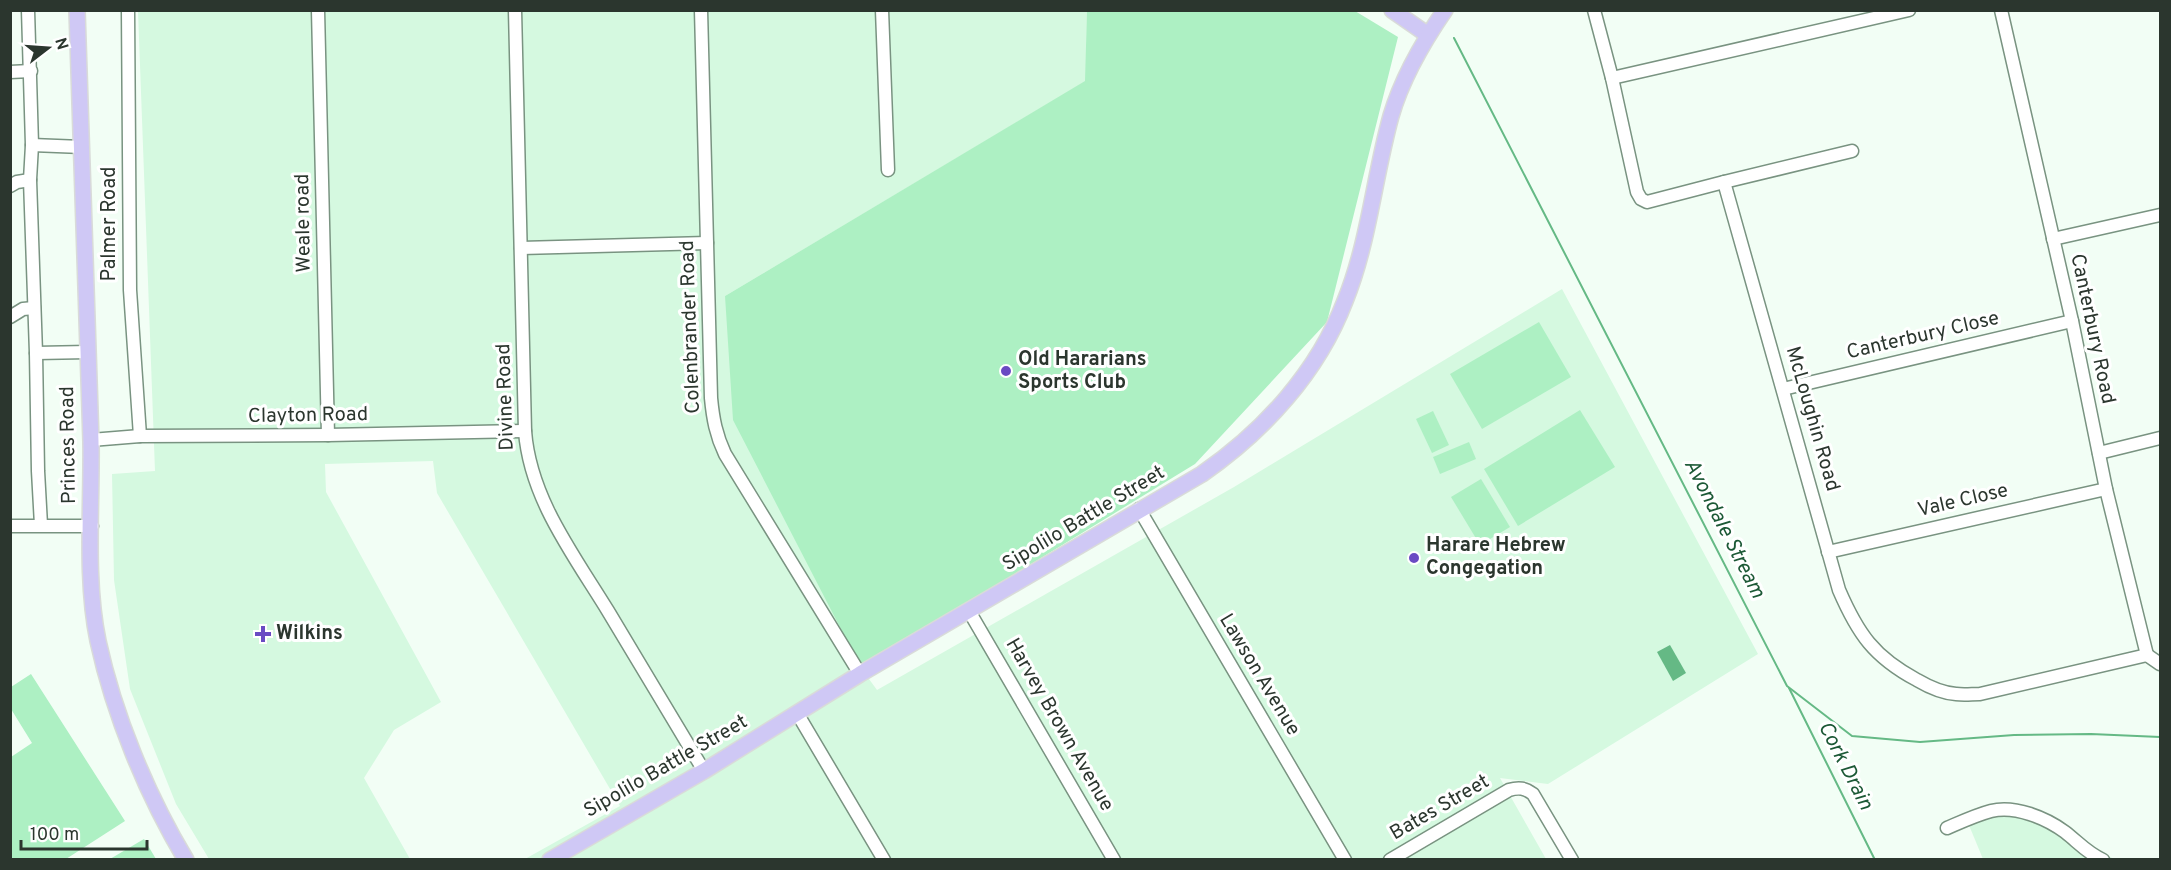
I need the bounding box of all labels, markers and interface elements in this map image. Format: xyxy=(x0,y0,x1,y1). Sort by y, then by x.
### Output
north arrow xyxy=(18,18,78,78)
text: N xyxy=(49,36,72,53)
street label: Palmer Road xyxy=(97,167,123,281)
street label: Weale road xyxy=(290,173,318,273)
street label: Colenbrander Road xyxy=(675,240,707,414)
street label: Canterbury Road xyxy=(2063,252,2121,406)
street label: Canterbury Close xyxy=(1844,306,2002,366)
street label: Divine Road xyxy=(491,343,521,451)
street label: McLoughin Road xyxy=(1779,344,1845,494)
place label: Old Hararians Sports Club xyxy=(1018,347,1147,396)
marker: Old Hararians Sports Club xyxy=(999,364,1013,378)
street label: Princes Road xyxy=(55,386,83,504)
street label: Clayton Road xyxy=(248,402,368,430)
water label: Avondale Stream xyxy=(1677,455,1771,604)
street label: Sipolilo Battle Street xyxy=(998,460,1170,578)
street label: Vale Close xyxy=(1915,478,2011,524)
place label: Harare Hebrew Congegation xyxy=(1426,533,1566,582)
marker: Harare Hebrew Congegation xyxy=(1407,551,1421,565)
street label: Lawson Avenue xyxy=(1212,609,1306,741)
place label: Wilkins xyxy=(276,621,343,647)
marker: Wilkins xyxy=(254,625,272,643)
street label: Harvey Brown Avenue xyxy=(999,634,1119,816)
street label: Sipolilo Battle Street xyxy=(579,709,753,825)
water label: Cork Drain xyxy=(1811,717,1879,815)
street label: Bates Street xyxy=(1386,769,1494,847)
scale bar xyxy=(21,813,147,851)
text: 100 m xyxy=(30,824,79,847)

